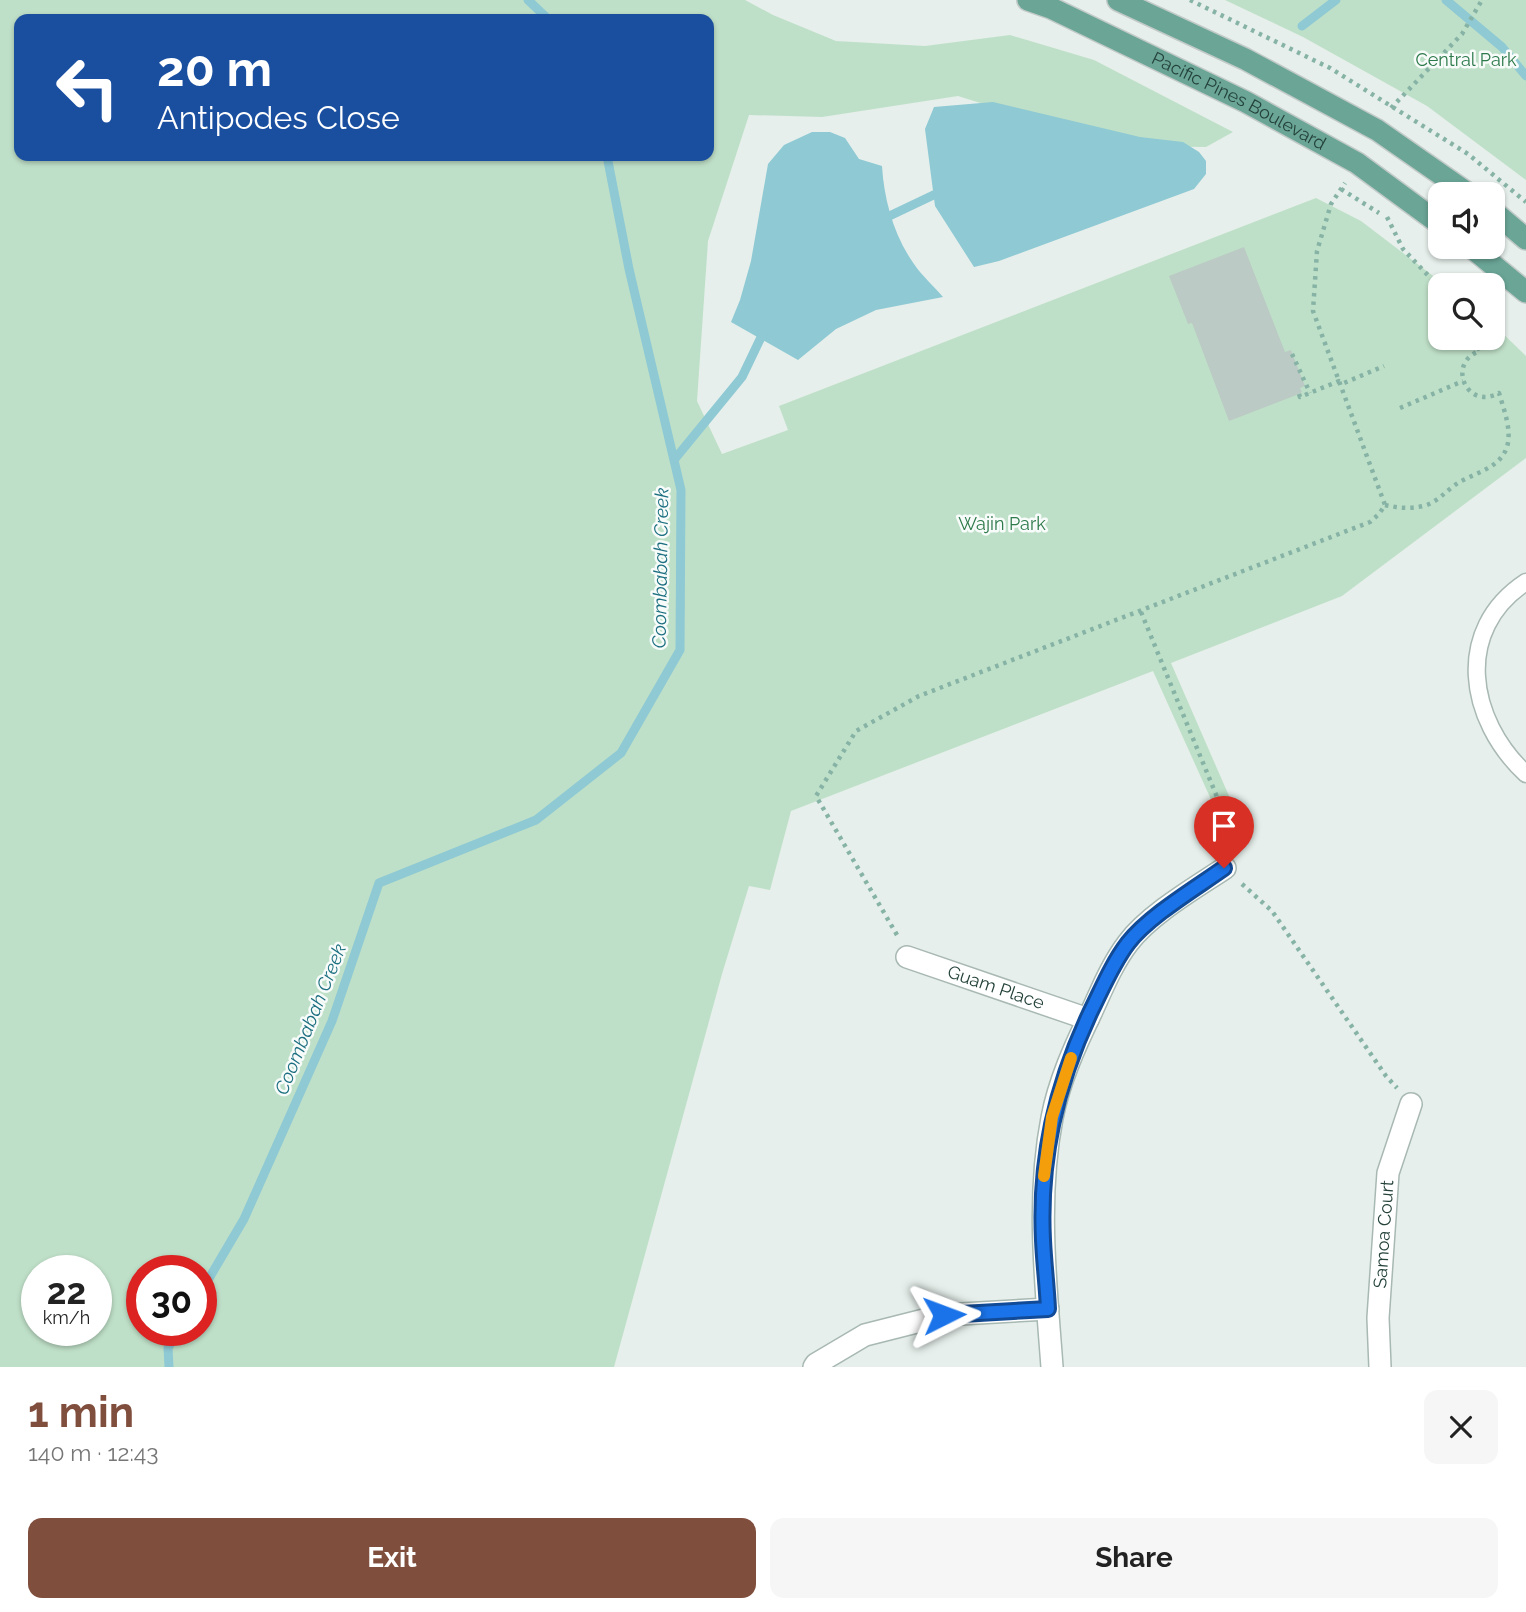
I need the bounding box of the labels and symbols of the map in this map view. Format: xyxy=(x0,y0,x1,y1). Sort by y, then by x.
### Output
street label: Pacific Pines Boulevard xyxy=(1149,47,1330,154)
park label: Central Park xyxy=(1415,49,1517,70)
water label: Coombabah Creek xyxy=(648,487,672,649)
park label: Wajin Park xyxy=(958,513,1046,534)
pin xyxy=(1194,796,1254,868)
water label: Coombabah Creek xyxy=(270,940,350,1098)
street label: Guam Place xyxy=(945,961,1048,1013)
street label: Samoa Court xyxy=(1369,1179,1397,1289)
speed limit sign: 30 xyxy=(126,1255,217,1346)
position arrow xyxy=(907,1278,981,1352)

